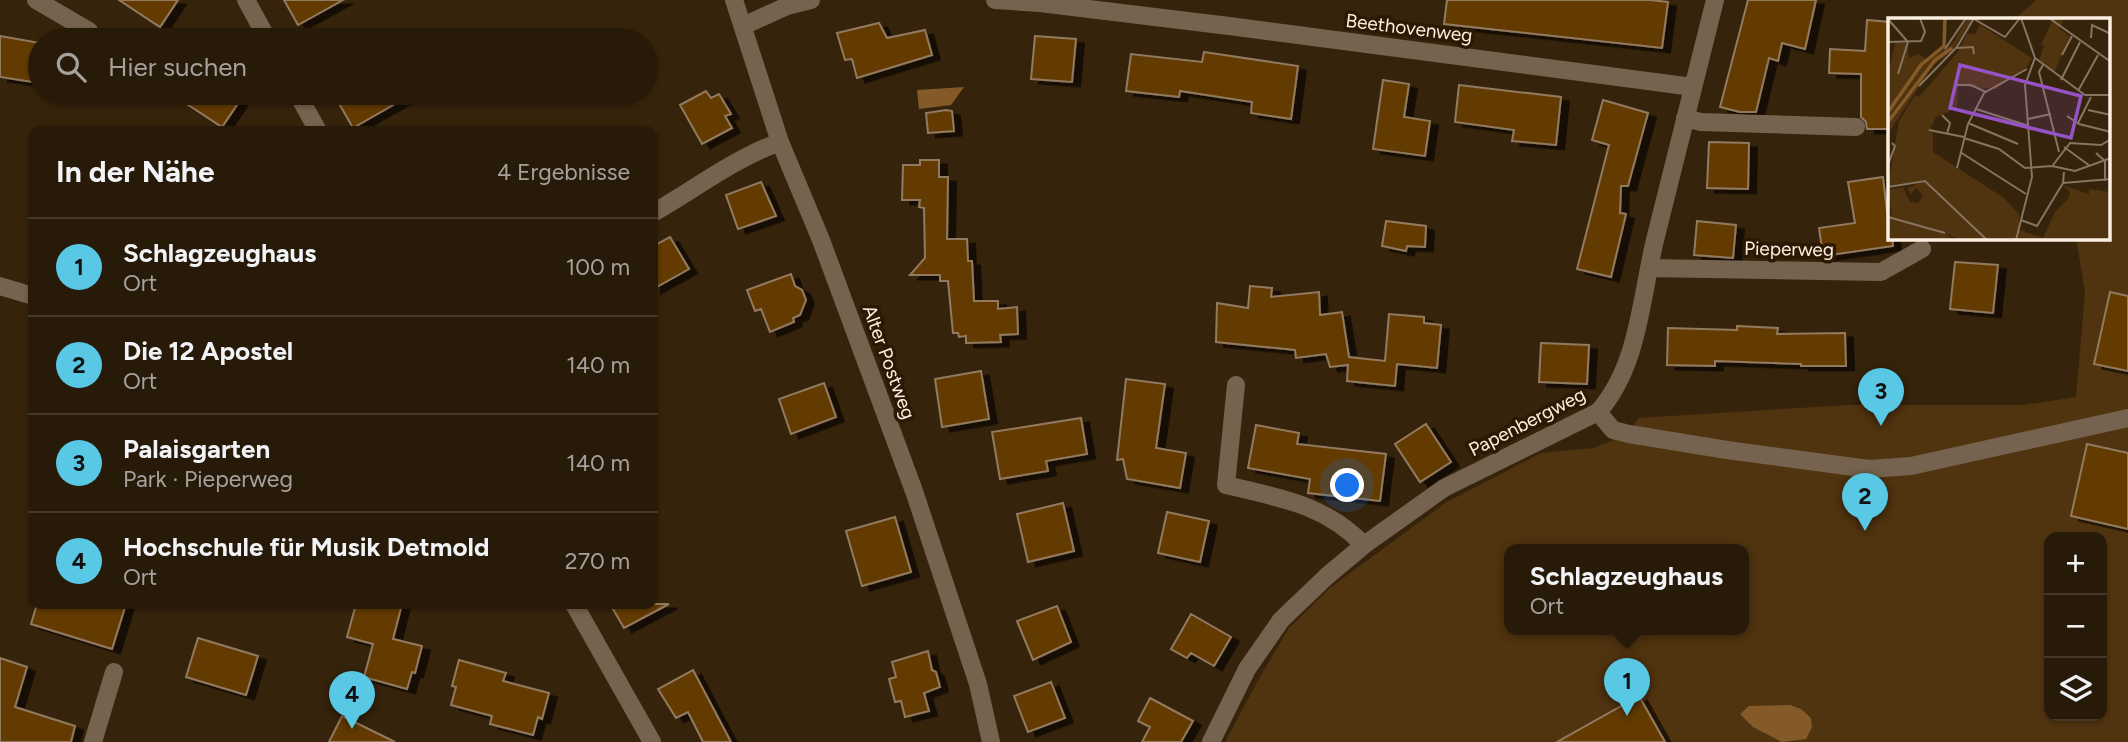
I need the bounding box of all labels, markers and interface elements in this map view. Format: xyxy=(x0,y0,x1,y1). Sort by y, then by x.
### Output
street label: Beethovenweg xyxy=(1344,9,1474,47)
inset map xyxy=(1888,18,2110,240)
search box xyxy=(28,28,658,105)
icon: search xyxy=(52,48,90,86)
text: Hier suchen xyxy=(108,51,247,83)
text: In der Nähe xyxy=(56,153,215,190)
text: 4 Ergebnisse xyxy=(497,158,630,186)
text: Schlagzeughaus xyxy=(123,237,316,269)
street label: Pieperweg xyxy=(1744,237,1834,261)
text: 1 xyxy=(74,253,84,281)
text: 100 m xyxy=(566,253,630,281)
text: Ort xyxy=(123,269,157,297)
street label: Alter Postweg xyxy=(858,302,920,422)
text: Die 12 Apostel xyxy=(123,335,293,367)
text: 2 xyxy=(72,351,86,379)
text: 140 m xyxy=(566,351,630,379)
text: Ort xyxy=(123,367,157,395)
pin: 3 xyxy=(1858,368,1904,426)
street label: Papenbergweg xyxy=(1465,383,1589,461)
text: Palaisgarten xyxy=(123,433,270,465)
text: 3 xyxy=(73,449,85,477)
text: 140 m xyxy=(566,449,630,477)
text: Park · Pieperweg xyxy=(123,465,293,493)
your location xyxy=(1330,468,1364,502)
pin: 2 xyxy=(1842,473,1888,531)
text: Hochschule für Musik Detmold xyxy=(123,531,489,563)
map controls xyxy=(2044,532,2107,721)
button: + xyxy=(2044,532,2107,595)
popup xyxy=(1504,544,1749,635)
text: 4 xyxy=(72,547,86,575)
text: 270 m xyxy=(565,547,630,575)
text: Schlagzeughaus xyxy=(1530,560,1723,592)
text: Ort xyxy=(123,563,157,591)
text: Ort xyxy=(1530,592,1564,620)
button: − xyxy=(2044,595,2107,658)
pin: 1 xyxy=(1604,658,1650,716)
button: layers xyxy=(2044,658,2107,721)
pin: 4 xyxy=(329,671,375,729)

